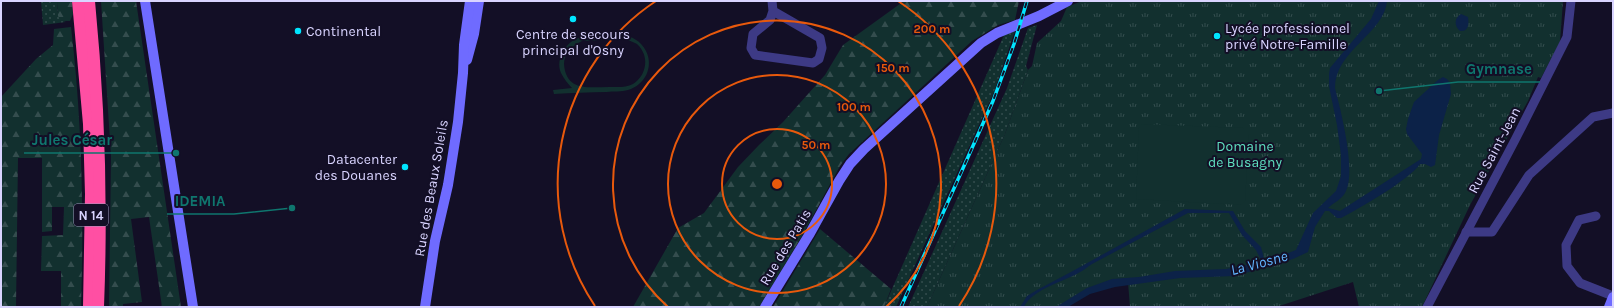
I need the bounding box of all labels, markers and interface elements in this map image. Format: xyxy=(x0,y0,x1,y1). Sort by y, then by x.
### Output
marker: Centre de secours principal d'Osny xyxy=(568,14,578,24)
place label: Lycée professionnel privé Notre-Famille xyxy=(1225,20,1350,53)
text: 200 m xyxy=(914,22,950,36)
place label: Continental xyxy=(306,23,381,40)
marker: Continental xyxy=(293,26,303,36)
place label: Centre de secours principal d'Osny xyxy=(516,26,630,59)
marker: Lycée professionnel privé Notre-Famille xyxy=(1212,31,1222,41)
callout: Gymnase xyxy=(1458,55,1540,82)
text: Gymnase xyxy=(1466,60,1532,78)
text: 150 m xyxy=(876,61,910,75)
text: 100 m xyxy=(837,100,871,114)
street label: Rue Saint-Jean xyxy=(1465,104,1524,196)
street label: Rue des Beaux Soleils xyxy=(411,118,452,258)
callout: Jules César xyxy=(24,126,121,153)
text: Jules César xyxy=(32,131,112,149)
text: 50 m xyxy=(802,138,831,152)
park label: Domaine de Busagny xyxy=(1208,138,1282,171)
place label: Datacenter des Douanes xyxy=(315,151,398,184)
marker: Datacenter des Douanes xyxy=(400,162,410,172)
centre of rings xyxy=(770,177,784,191)
callout: IDEMIA xyxy=(167,187,234,214)
text: IDEMIA xyxy=(175,192,226,210)
road number: N 14 xyxy=(74,204,108,226)
street label: Rue des Patis xyxy=(756,206,815,288)
water label: La Viosne xyxy=(1229,247,1290,279)

